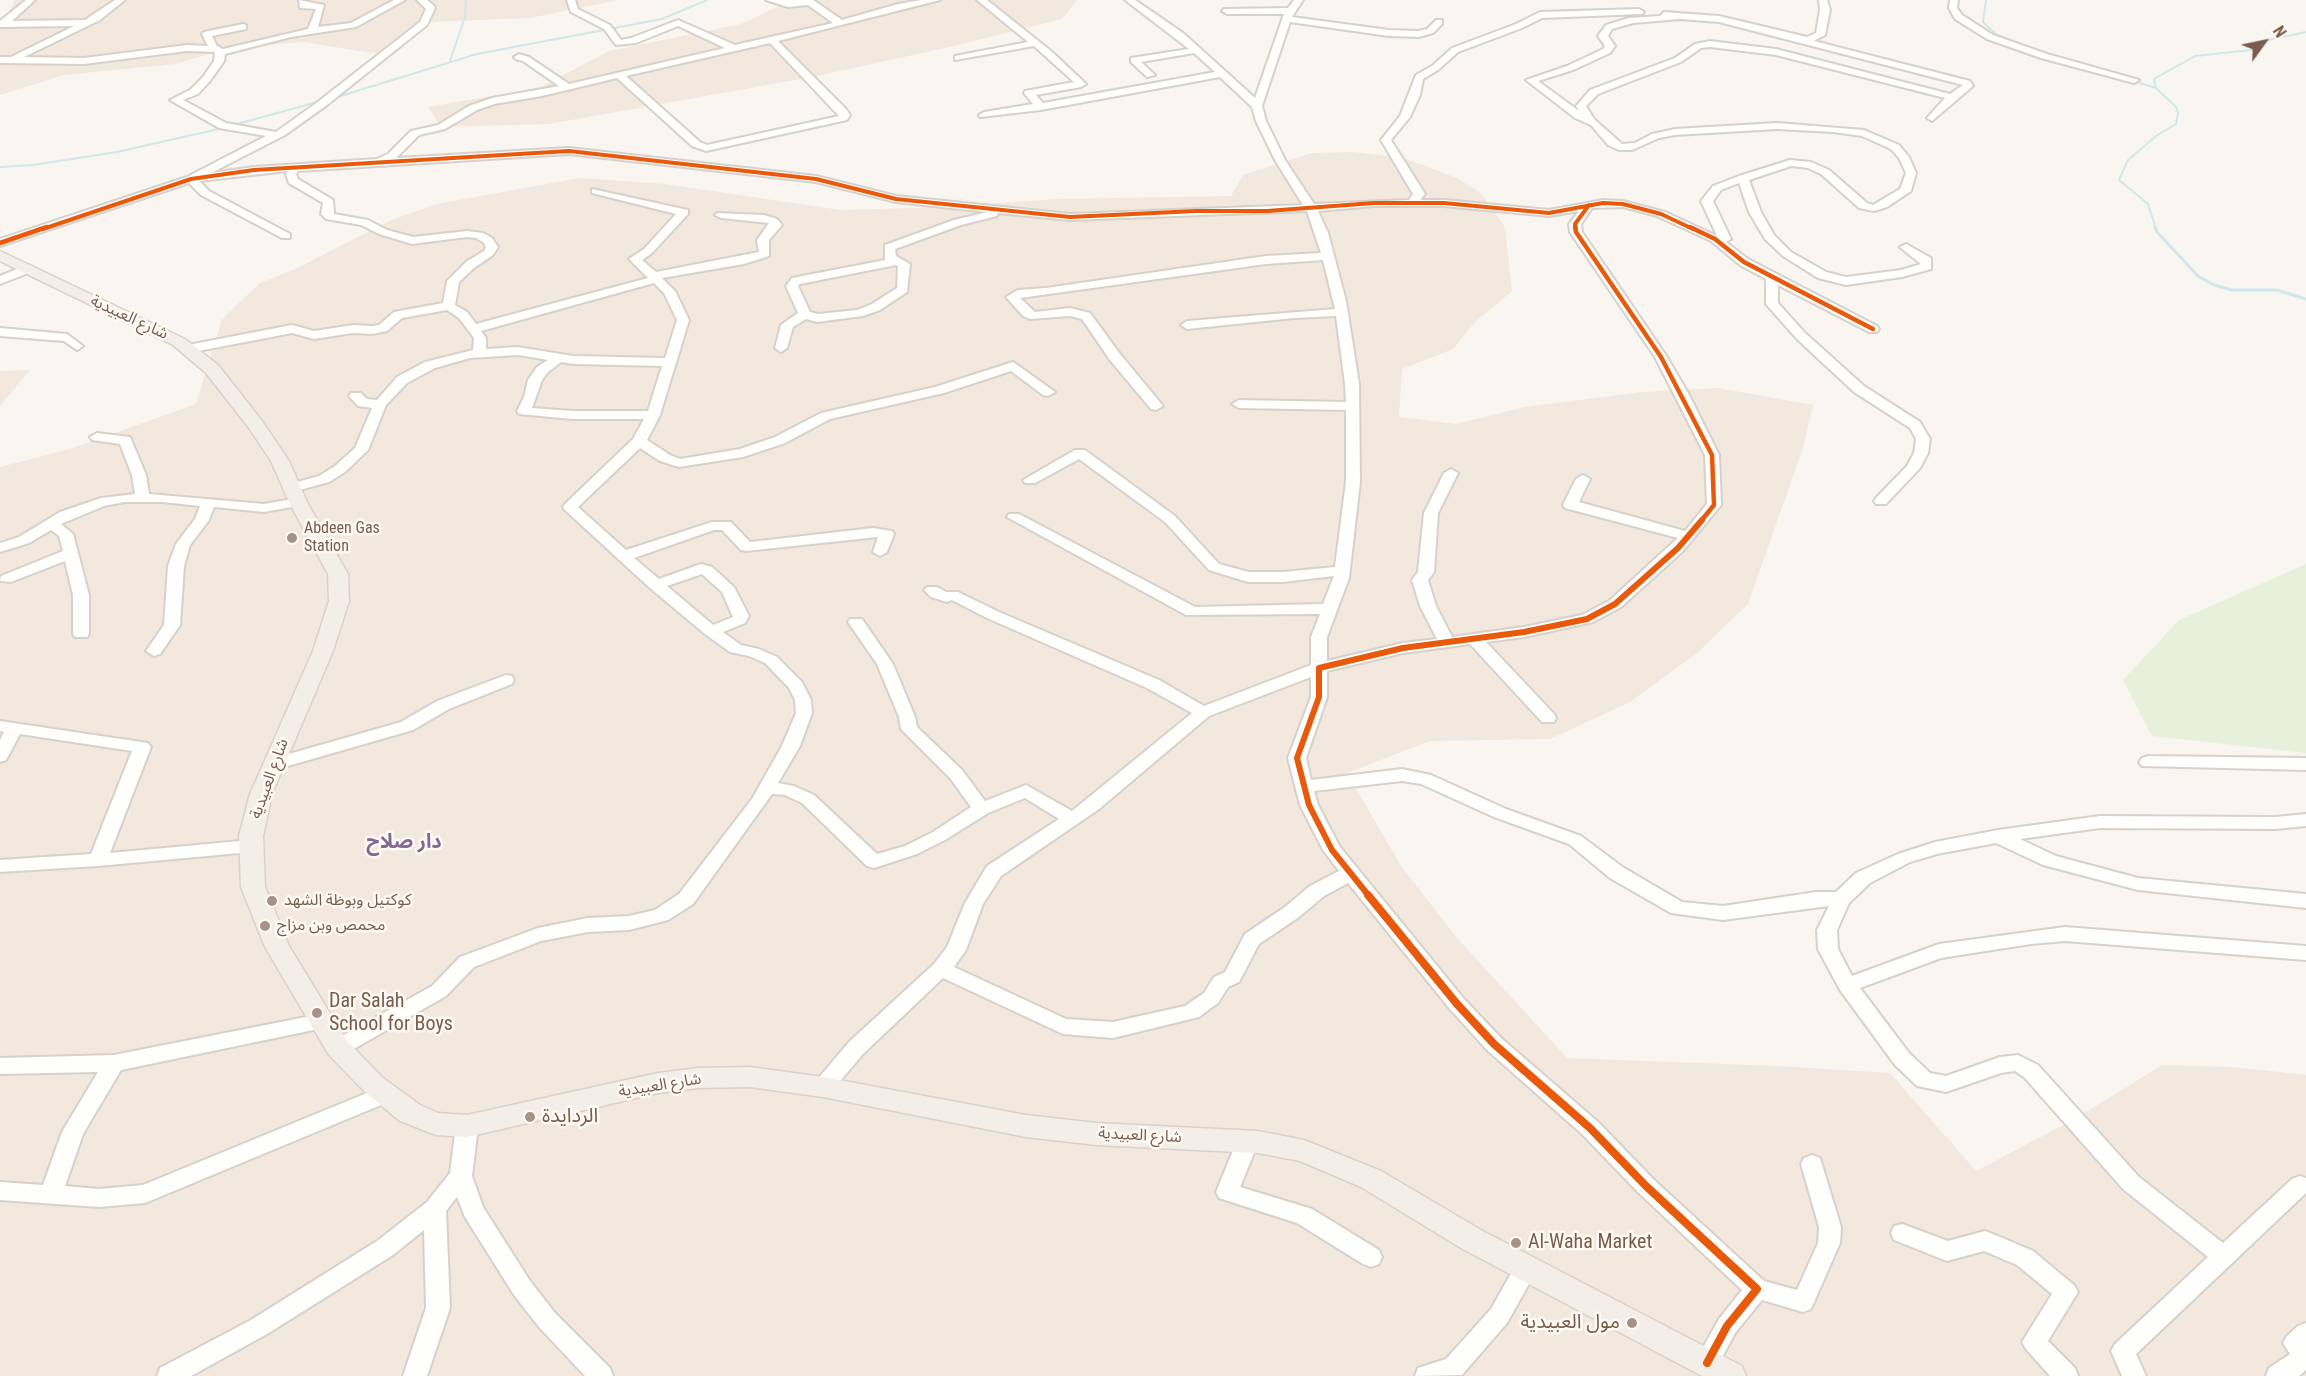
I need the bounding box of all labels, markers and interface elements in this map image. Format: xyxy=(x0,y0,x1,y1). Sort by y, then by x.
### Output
north arrow xyxy=(2234,12,2294,72)
text: N xyxy=(2269,23,2290,41)
street label: شارع العبيدية xyxy=(87,292,171,344)
place label: Abdeen Gas Station xyxy=(304,519,380,557)
marker: Abdeen Gas Station xyxy=(285,531,299,545)
street label: شارع العبيدية xyxy=(247,736,293,822)
district label: دار صلاح xyxy=(366,831,442,855)
place label: كوكتيل وبوظة الشهد xyxy=(284,891,412,911)
marker: كوكتيل وبوظة الشهد xyxy=(265,894,279,908)
place label: محمص وبن مزاج xyxy=(277,916,385,936)
marker: محمص وبن مزاج xyxy=(258,919,272,933)
place label: Dar Salah School for Boys xyxy=(329,990,453,1037)
marker: Dar Salah School for Boys xyxy=(310,1006,324,1020)
street label: شارع العبيدية xyxy=(617,1070,703,1102)
place label: الردايدة xyxy=(542,1105,598,1129)
marker: الردايدة xyxy=(523,1110,537,1124)
street label: شارع العبيدية xyxy=(1098,1124,1182,1148)
place label: Al-Waha Market xyxy=(1528,1231,1652,1255)
marker: Al-Waha Market xyxy=(1509,1236,1523,1250)
place label: مول العبيدية xyxy=(1521,1311,1620,1335)
marker: مول العبيدية xyxy=(1625,1316,1639,1330)

